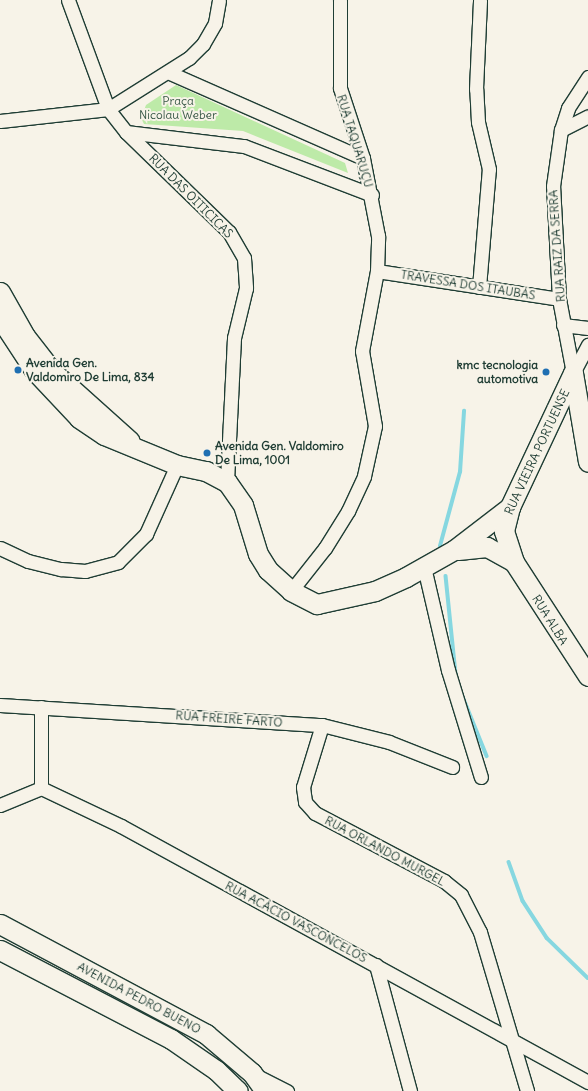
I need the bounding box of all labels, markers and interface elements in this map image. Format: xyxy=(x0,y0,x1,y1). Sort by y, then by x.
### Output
street label: RUA TAQUARUÇU xyxy=(334,93,376,189)
park label: Praça Nicolau Weber xyxy=(139,94,217,122)
street label: RUA DAS OITICICAS xyxy=(146,151,236,241)
street label: RUA RAIZ DA SERRA xyxy=(546,189,568,303)
street label: TRAVESSA DOS ITAUBÁS xyxy=(400,267,536,303)
place label: Avenida Gen. Valdomiro De Lima, 834 xyxy=(26,356,154,384)
place label: kmc tecnologia automotiva xyxy=(457,358,538,386)
marker: Avenida Gen. Valdomiro De Lima, 834 xyxy=(13,365,23,375)
marker: kmc tecnologia automotiva xyxy=(541,367,551,377)
street label: RUA VIEIRA PORTUENSE xyxy=(502,387,572,517)
place label: Avenida Gen. Valdomiro De Lima, 1001 xyxy=(215,439,344,467)
marker: Avenida Gen. Valdomiro De Lima, 1001 xyxy=(202,448,212,458)
street label: RUA ALBA xyxy=(529,592,571,648)
street label: RUA FREIRE FARTO xyxy=(175,708,283,730)
street label: RUA ORLANDO MURGEL xyxy=(322,813,448,889)
street label: RUA ACÁCIO VASCONCELOS xyxy=(223,878,369,966)
street label: AVENIDA PEDRO BUENO xyxy=(75,959,203,1037)

